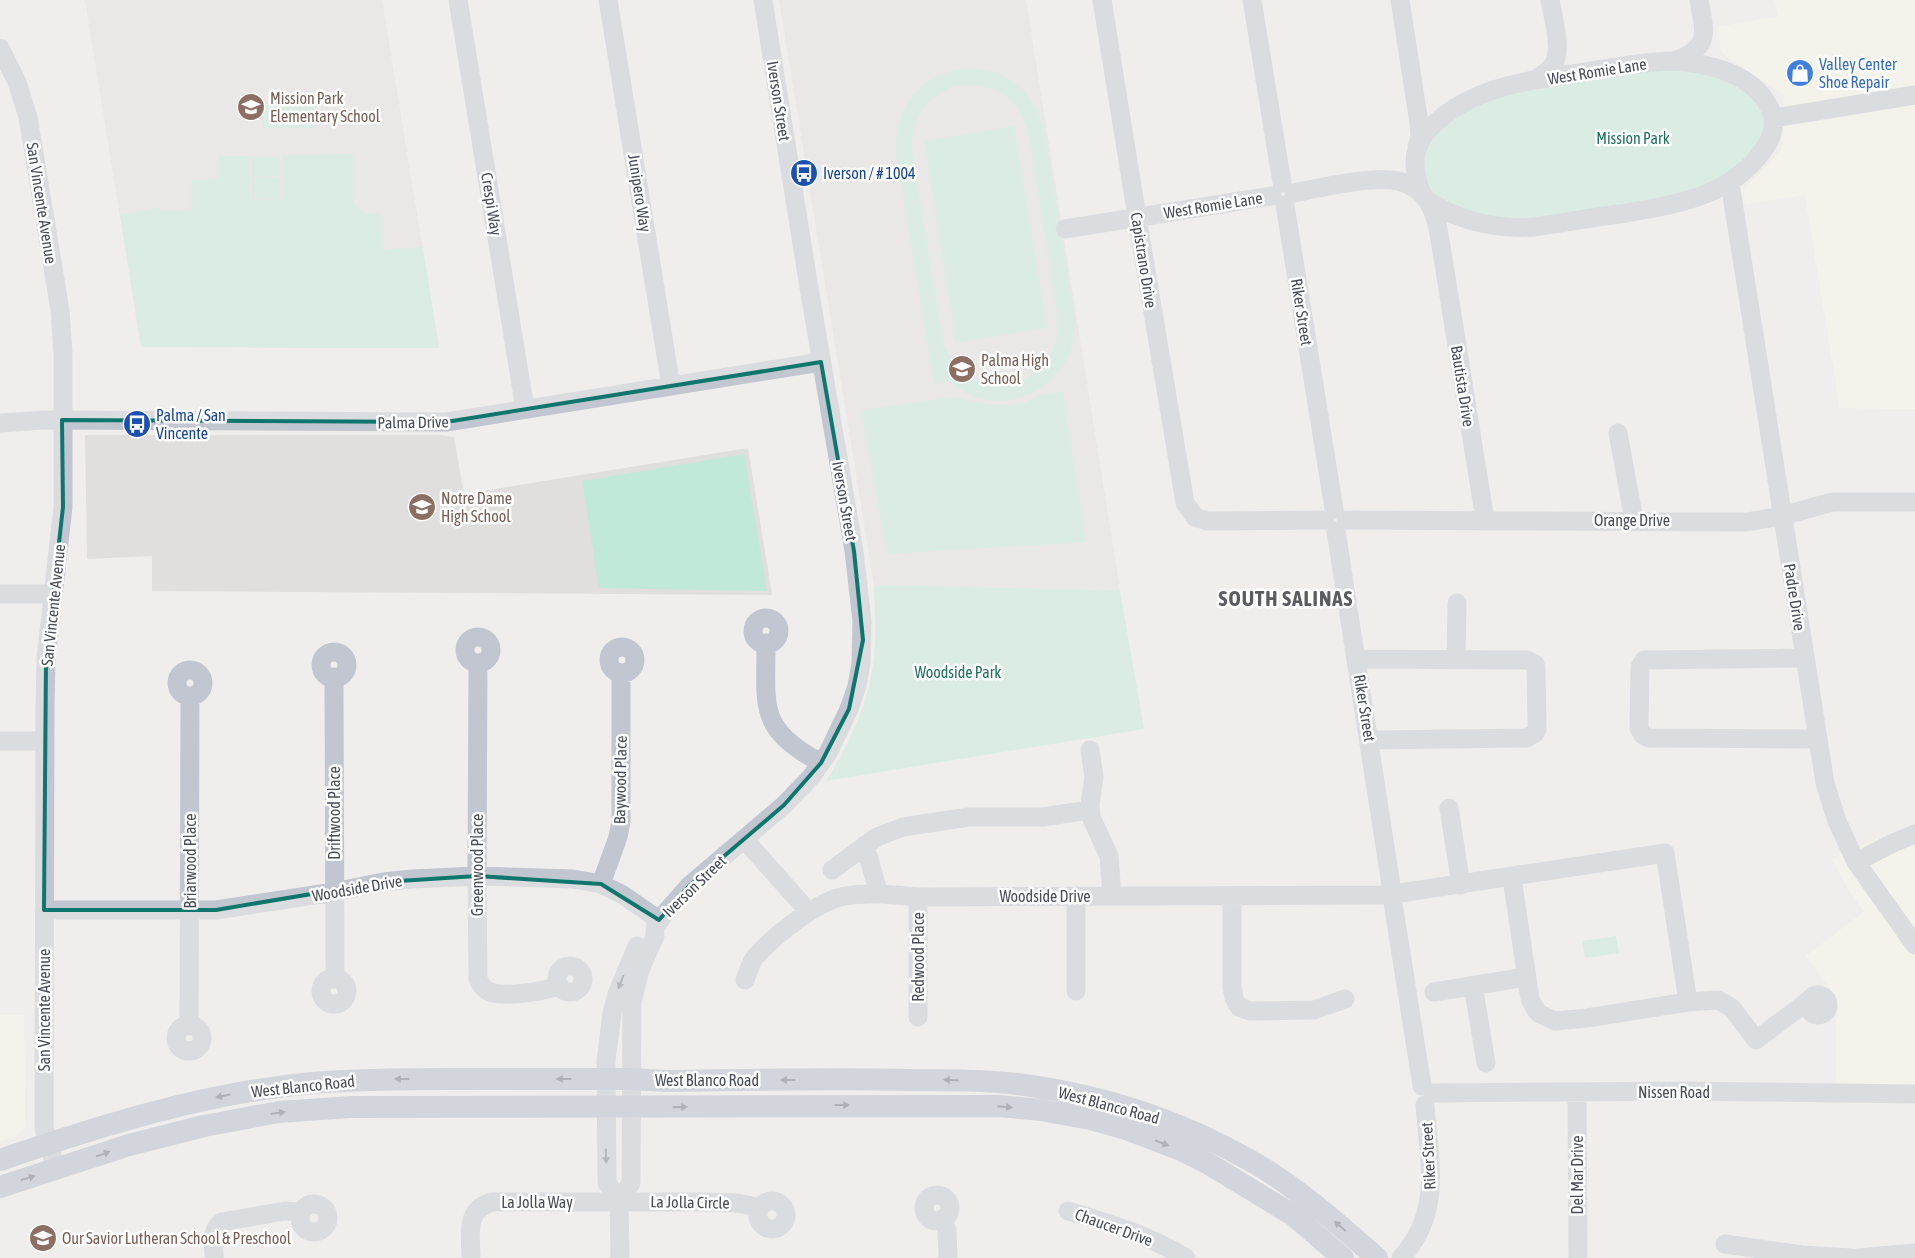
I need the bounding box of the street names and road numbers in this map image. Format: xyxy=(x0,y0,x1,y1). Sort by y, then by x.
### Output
street label: West Romie Lane xyxy=(1546,54,1648,88)
street label: Iverson Street xyxy=(764,60,794,143)
street label: San Vincente Avenue xyxy=(24,141,60,265)
street label: Junipero Way xyxy=(624,153,655,234)
street label: Crespi Way xyxy=(477,171,506,237)
street label: West Romie Lane xyxy=(1162,188,1264,222)
street label: Capistrano Drive xyxy=(1127,211,1160,309)
street label: Riker Street xyxy=(1288,277,1316,347)
street label: Bautista Drive xyxy=(1448,344,1478,428)
street label: Palma Drive xyxy=(377,412,449,432)
street label: Iverson Street xyxy=(829,460,861,543)
street label: Orange Drive xyxy=(1594,511,1670,530)
street label: San Vincente Avenue xyxy=(38,543,68,667)
street label: Padre Drive xyxy=(1781,562,1809,632)
street label: Riker Street xyxy=(1351,673,1379,743)
street label: Baywood Place xyxy=(610,736,631,824)
street label: Driftwood Place xyxy=(325,766,343,860)
street label: Briarwood Place xyxy=(181,813,199,909)
street label: Greenwood Place xyxy=(468,814,486,916)
street label: Iverson Street xyxy=(659,851,730,921)
street label: Woodside Drive xyxy=(311,871,403,905)
street label: Woodside Drive xyxy=(999,887,1091,905)
street label: Redwood Place xyxy=(909,912,927,1002)
street label: San Vincente Avenue xyxy=(35,949,53,1071)
street label: West Blanco Road xyxy=(655,1071,759,1089)
street label: West Blanco Road xyxy=(250,1072,356,1100)
street label: West Blanco Road xyxy=(1056,1083,1162,1127)
street label: Nissen Road xyxy=(1638,1083,1710,1101)
street label: Riker Street xyxy=(1417,1121,1439,1190)
street label: Del Mar Drive xyxy=(1568,1136,1586,1214)
street label: La Jolla Circle xyxy=(650,1192,730,1212)
street label: La Jolla Way xyxy=(501,1193,573,1212)
street label: Chaucer Drive xyxy=(1073,1205,1155,1249)

